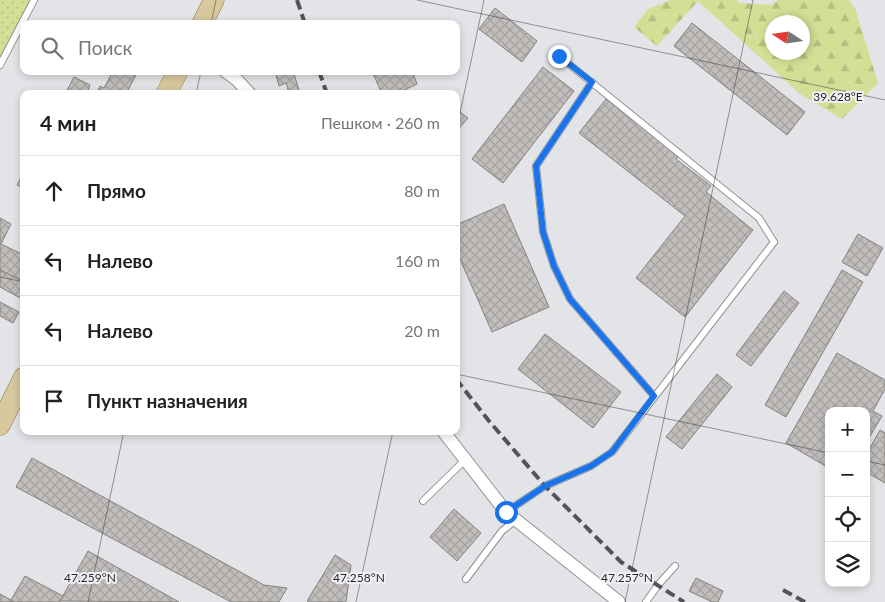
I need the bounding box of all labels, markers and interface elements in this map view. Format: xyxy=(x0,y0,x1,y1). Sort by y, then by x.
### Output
north arrow xyxy=(765,15,810,60)
search box xyxy=(20,20,460,75)
icon: search xyxy=(38,34,66,62)
text: Поиск xyxy=(78,36,132,59)
route end xyxy=(548,45,571,68)
text: 39.628°E xyxy=(813,89,863,104)
text: 4 мин xyxy=(40,110,97,135)
text: Пешком · 260 m xyxy=(321,113,440,132)
icon: ahead xyxy=(40,177,68,205)
text: Прямо xyxy=(87,179,146,202)
text: 80 m xyxy=(404,181,440,200)
icon: left xyxy=(40,247,68,275)
text: Налево xyxy=(87,249,153,272)
text: 160 m xyxy=(395,251,440,270)
icon: left xyxy=(40,317,68,345)
text: Налево xyxy=(87,319,153,342)
text: 20 m xyxy=(404,321,440,340)
icon: arrive xyxy=(40,387,68,415)
text: Пункт назначения xyxy=(87,389,248,412)
map controls xyxy=(825,407,870,587)
button: + xyxy=(825,407,870,452)
button: − xyxy=(825,452,870,497)
button: locate xyxy=(825,497,870,542)
route start xyxy=(495,501,518,524)
button: layers xyxy=(825,542,870,587)
text: 47.259°N xyxy=(64,570,116,585)
text: 47.258°N xyxy=(333,570,385,585)
text: 47.257°N xyxy=(601,570,653,585)

